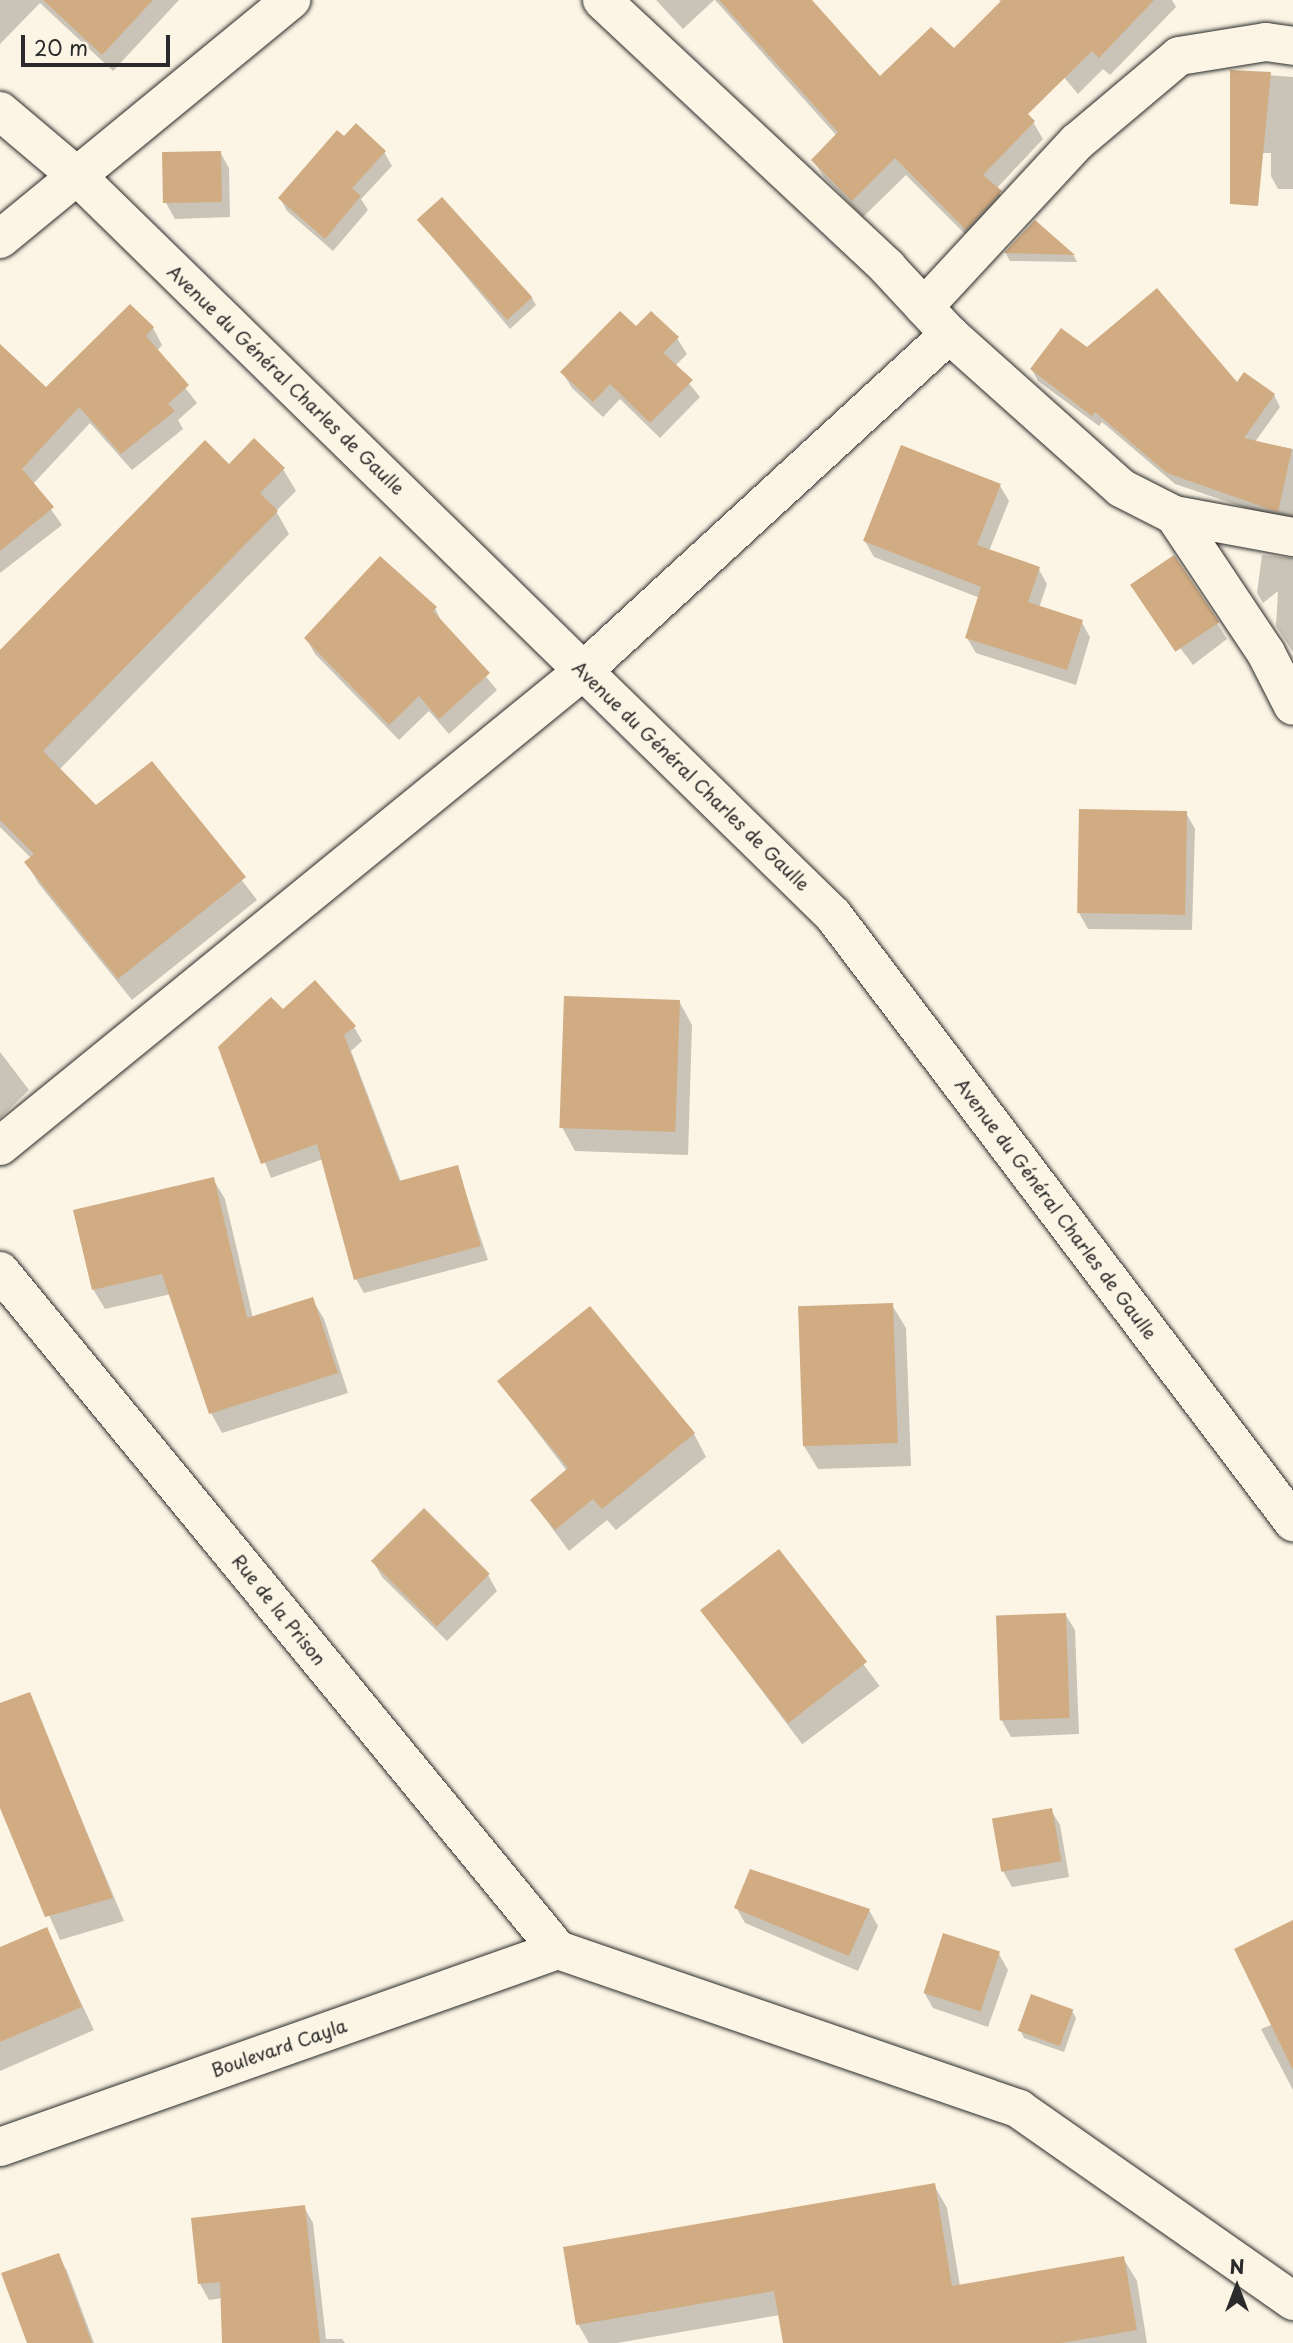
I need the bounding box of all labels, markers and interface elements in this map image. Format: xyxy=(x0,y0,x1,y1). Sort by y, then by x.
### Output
scale bar xyxy=(24,21,173,65)
text: 20 m xyxy=(34,31,88,63)
street label: Avenue du Général Charles de Gaulle xyxy=(162,260,410,500)
street label: Avenue du Général Charles de Gaulle xyxy=(567,656,815,896)
street label: Avenue du Général Charles de Gaulle xyxy=(950,1073,1162,1345)
street label: Rue de la Prison xyxy=(226,1549,332,1671)
street label: Boulevard Cayla xyxy=(208,2014,350,2082)
north arrow xyxy=(1202,2252,1272,2322)
text: N xyxy=(1229,2252,1245,2280)

